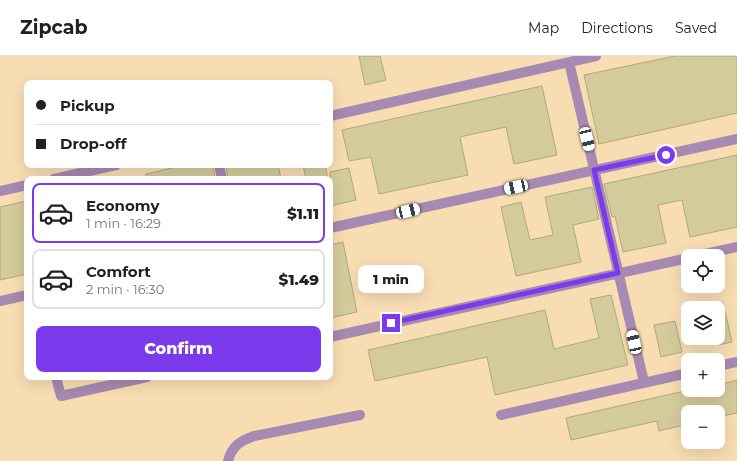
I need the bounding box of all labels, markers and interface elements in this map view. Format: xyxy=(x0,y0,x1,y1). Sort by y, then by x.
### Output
text: Zipcab xyxy=(20,16,88,39)
text: Map xyxy=(528,19,559,37)
text: Directions xyxy=(581,19,653,37)
text: Saved xyxy=(675,19,717,37)
text: Pickup xyxy=(60,96,115,115)
car xyxy=(578,126,596,152)
text: Drop-off xyxy=(60,134,127,153)
route start xyxy=(657,146,675,164)
car xyxy=(503,179,529,195)
icon: car xyxy=(38,195,74,231)
text: Economy xyxy=(86,196,159,215)
car xyxy=(395,202,421,220)
text: $1.11 xyxy=(287,204,319,223)
text: 1 min · 16:29 xyxy=(86,215,161,231)
map controls xyxy=(681,249,725,449)
button: locate xyxy=(681,249,725,293)
icon: car xyxy=(38,261,74,297)
text: Comfort xyxy=(86,262,151,281)
callout: 1 min xyxy=(358,265,424,293)
text: $1.49 xyxy=(279,270,319,289)
text: 1 min xyxy=(373,271,409,287)
text: 2 min · 16:30 xyxy=(86,281,164,297)
button: layers xyxy=(681,301,725,345)
route end xyxy=(382,314,400,332)
button: Confirm xyxy=(36,326,321,372)
car xyxy=(625,329,643,355)
button: + xyxy=(681,353,725,397)
button: − xyxy=(681,405,725,449)

